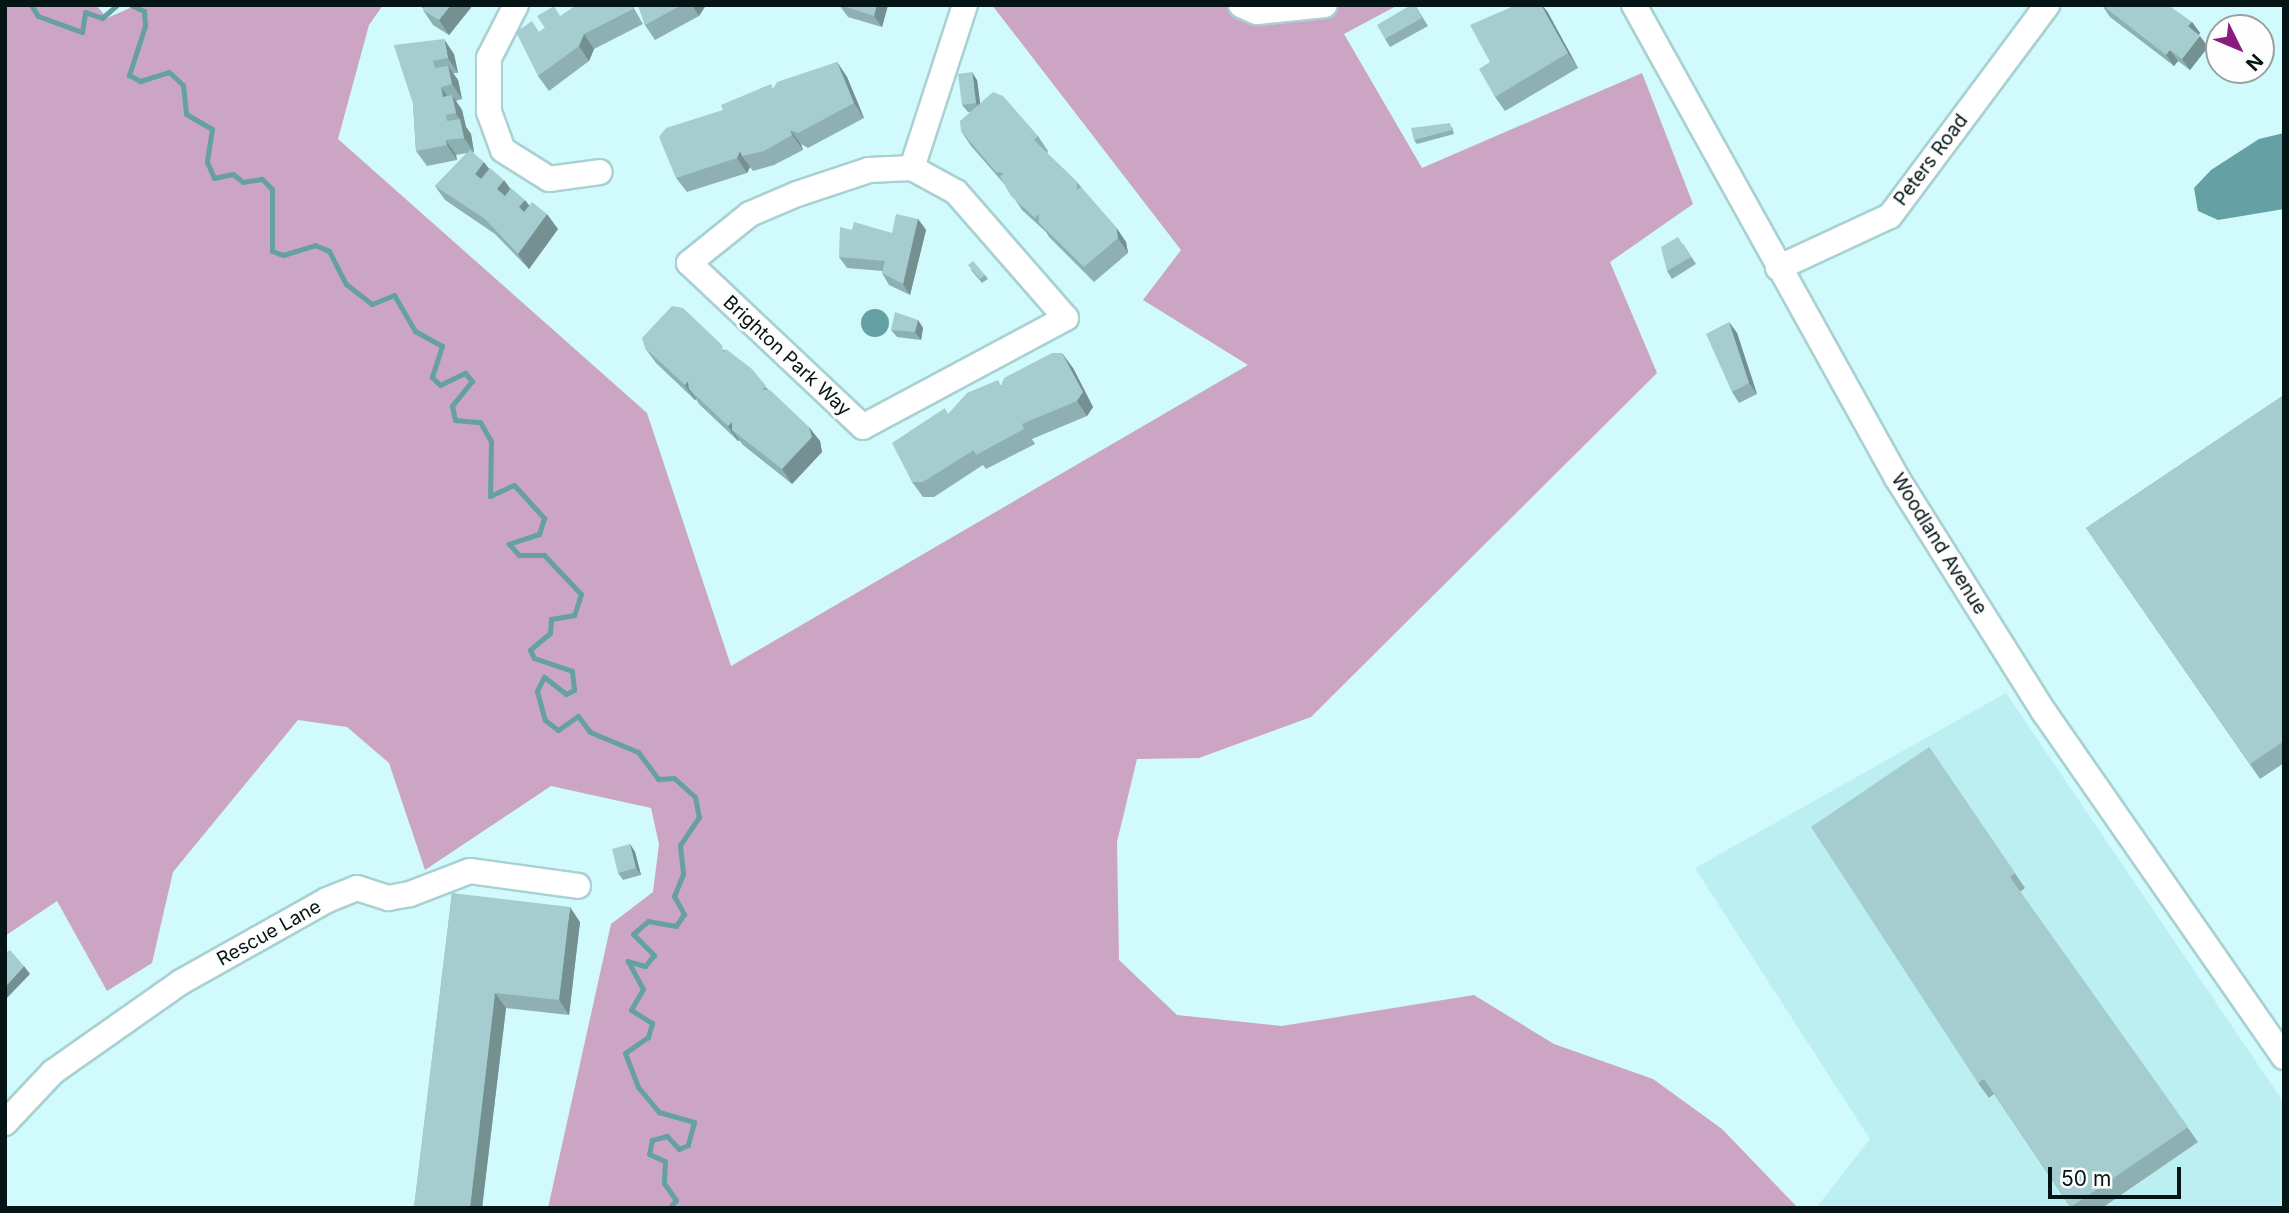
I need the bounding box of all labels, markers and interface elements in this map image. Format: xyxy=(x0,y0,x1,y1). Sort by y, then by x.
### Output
north arrow xyxy=(2205,14,2275,84)
text: N xyxy=(2241,49,2268,75)
street label: Peters Road xyxy=(1889,110,1973,210)
street label: Brighton Park Way xyxy=(718,291,856,421)
street label: Woodland Avenue xyxy=(1886,469,1992,619)
street label: Rescue Lane xyxy=(213,895,325,971)
scale bar xyxy=(2051,1154,2184,1198)
text: 50 m xyxy=(2061,1166,2111,1191)

